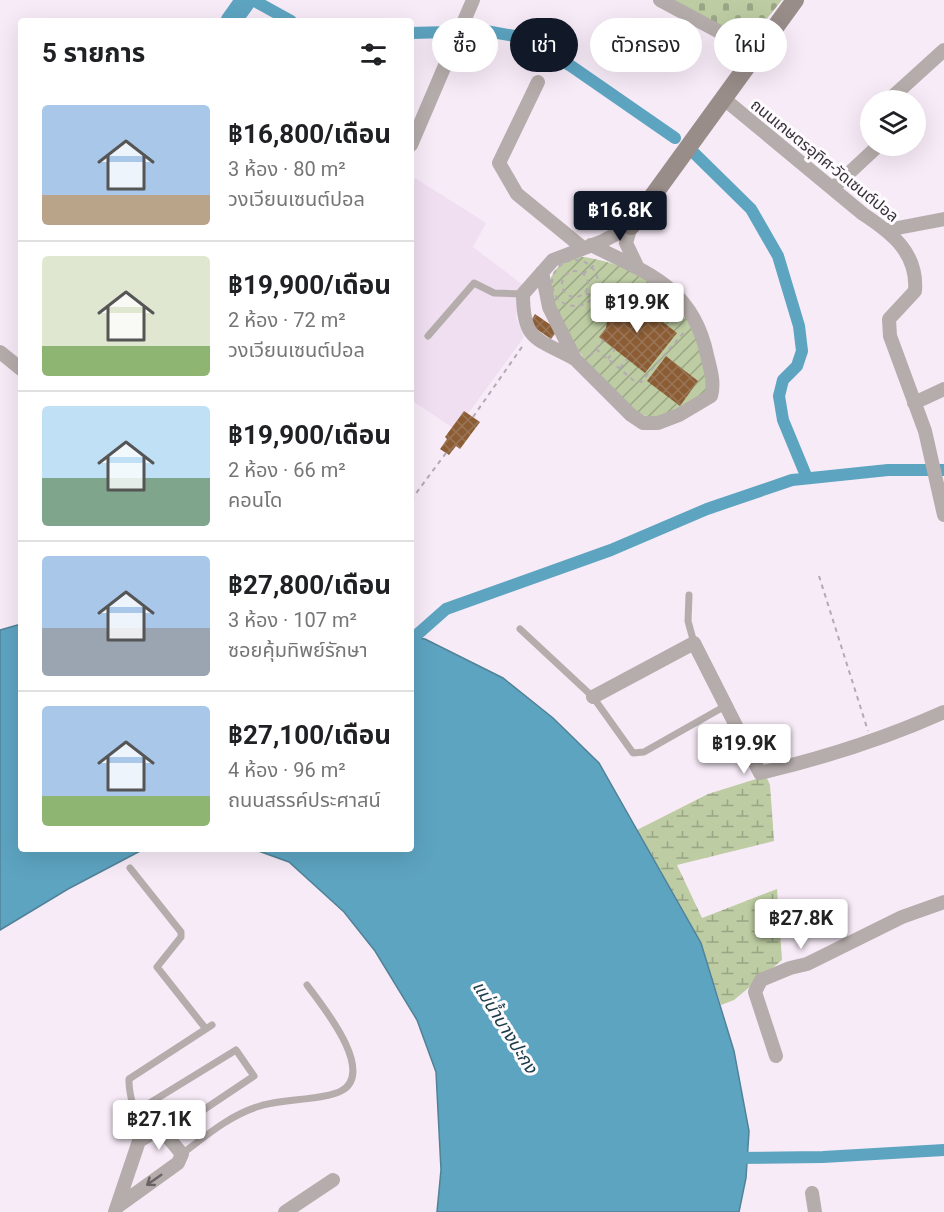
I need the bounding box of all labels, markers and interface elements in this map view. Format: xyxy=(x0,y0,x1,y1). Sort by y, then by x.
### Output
chip: ซื้อ xyxy=(432,18,498,72)
chip: เช่า xyxy=(510,18,578,72)
chip: ตัวกรอง xyxy=(590,18,702,72)
chip: ใหม่ xyxy=(714,18,787,72)
text: 5 รายการ xyxy=(42,38,145,68)
icon: filters xyxy=(357,38,390,71)
map controls xyxy=(860,90,926,156)
button: layers xyxy=(860,90,926,156)
street label: ถนนเกษตรอุทิศ-วัดเซนต์ปอล xyxy=(747,95,902,226)
text: ฿16,800/เดือน xyxy=(228,119,391,149)
icon: home xyxy=(90,129,162,201)
text: 3 ห้อง · 80 m² xyxy=(228,157,346,181)
text: วงเวียนเซนต์ปอล xyxy=(228,187,365,211)
pin: ฿16.8K xyxy=(571,191,669,242)
text: ฿16.8K xyxy=(588,198,652,222)
text: ฿19,900/เดือน xyxy=(228,270,391,300)
icon: home xyxy=(90,280,162,352)
pin: ฿19.9K xyxy=(588,283,686,334)
text: ฿19.9K xyxy=(605,290,669,314)
text: 2 ห้อง · 72 m² xyxy=(228,308,346,332)
text: วงเวียนเซนต์ปอล xyxy=(228,338,365,362)
text: ฿19,900/เดือน xyxy=(228,420,391,450)
icon: home xyxy=(90,430,162,502)
text: 2 ห้อง · 66 m² xyxy=(228,458,346,482)
text: คอนโด xyxy=(228,488,282,512)
text: ฿27,800/เดือน xyxy=(228,570,391,600)
icon: home xyxy=(90,580,162,652)
text: 3 ห้อง · 107 m² xyxy=(228,608,357,632)
text: ซอยคุ้มทิพย์รักษา xyxy=(228,638,368,662)
text: ฿27,100/เดือน xyxy=(228,720,391,750)
pin: ฿19.9K xyxy=(695,724,793,775)
icon: home xyxy=(90,730,162,802)
text: ฿19.9K xyxy=(712,731,776,755)
text: 4 ห้อง · 96 m² xyxy=(228,758,346,782)
text: ถนนสรรค์ประศาสน์ xyxy=(228,788,381,812)
pin: ฿27.8K xyxy=(752,899,850,950)
text: ฿27.8K xyxy=(769,906,833,930)
water label: แม่น้ำบางปะกง xyxy=(469,976,545,1078)
pin: ฿27.1K xyxy=(110,1100,208,1151)
text: ฿27.1K xyxy=(127,1107,191,1131)
one-way arrow xyxy=(147,1173,163,1186)

